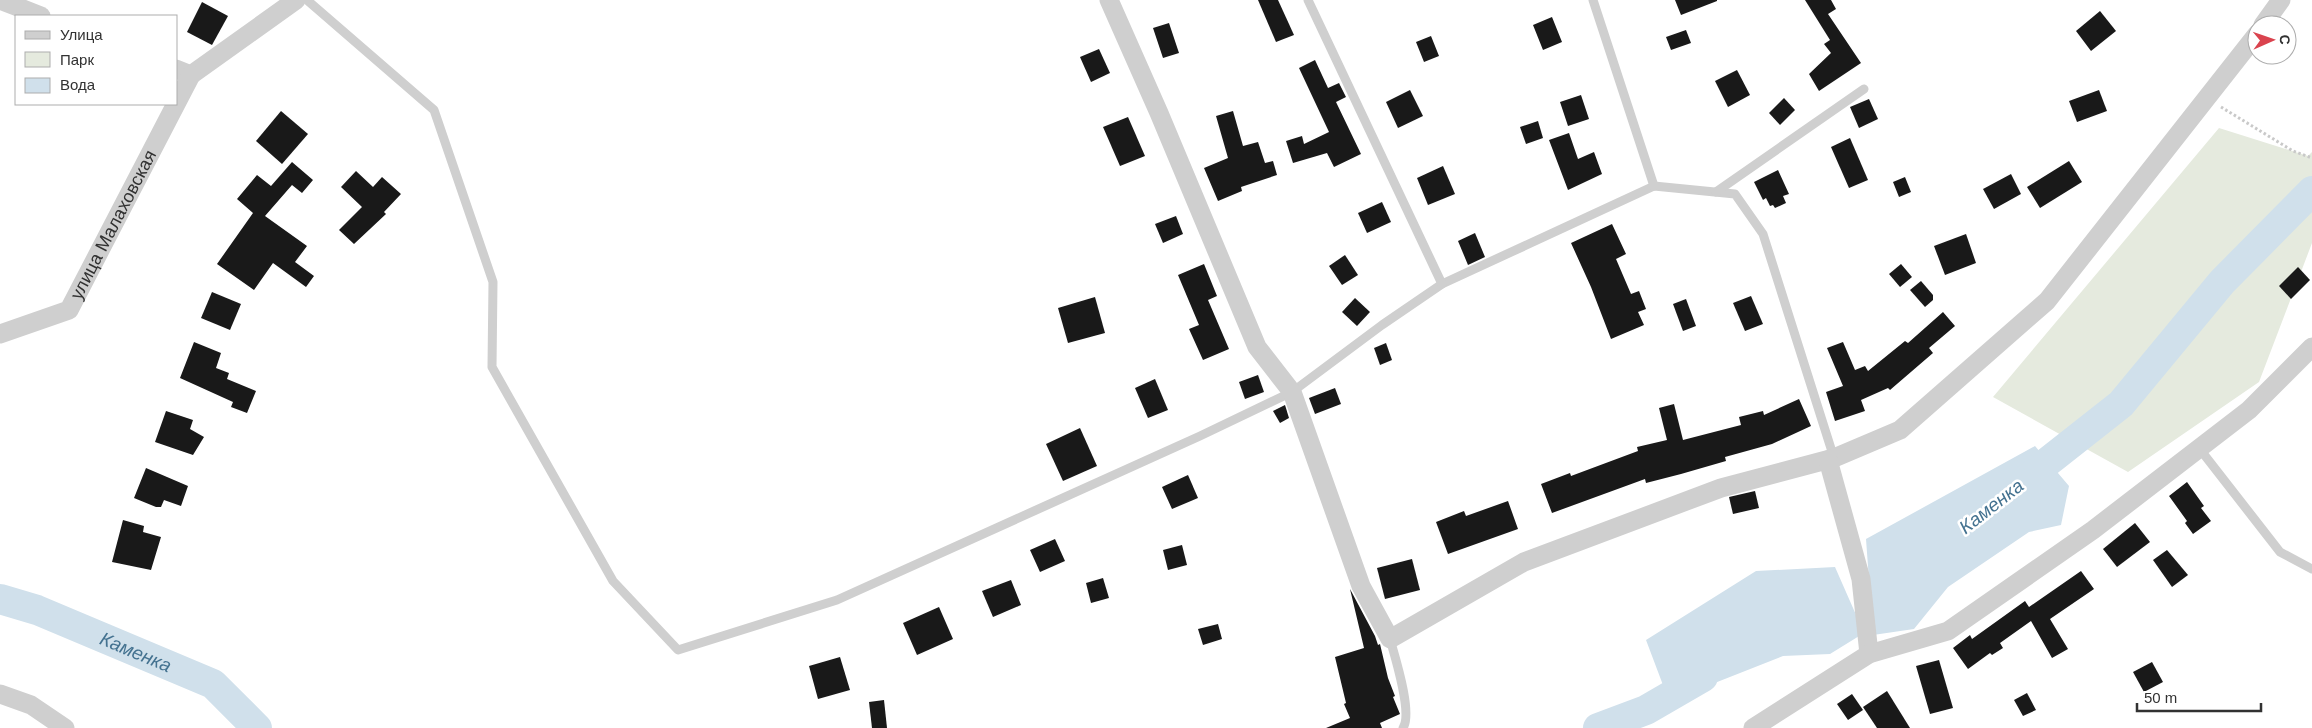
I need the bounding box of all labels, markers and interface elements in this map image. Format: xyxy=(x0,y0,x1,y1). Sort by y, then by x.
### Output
legend xyxy=(15,15,178,105)
north arrow xyxy=(2247,15,2297,65)
text: Улица xyxy=(60,26,103,43)
text: С xyxy=(2277,34,2293,45)
text: Парк xyxy=(60,51,94,68)
text: Вода xyxy=(60,76,96,93)
street label: улица Малаховская xyxy=(66,147,160,303)
water label: Каменка xyxy=(1955,475,2027,538)
water label: Каменка xyxy=(97,628,175,676)
scale bar xyxy=(2137,680,2261,712)
text: 50 m xyxy=(2144,689,2177,706)

